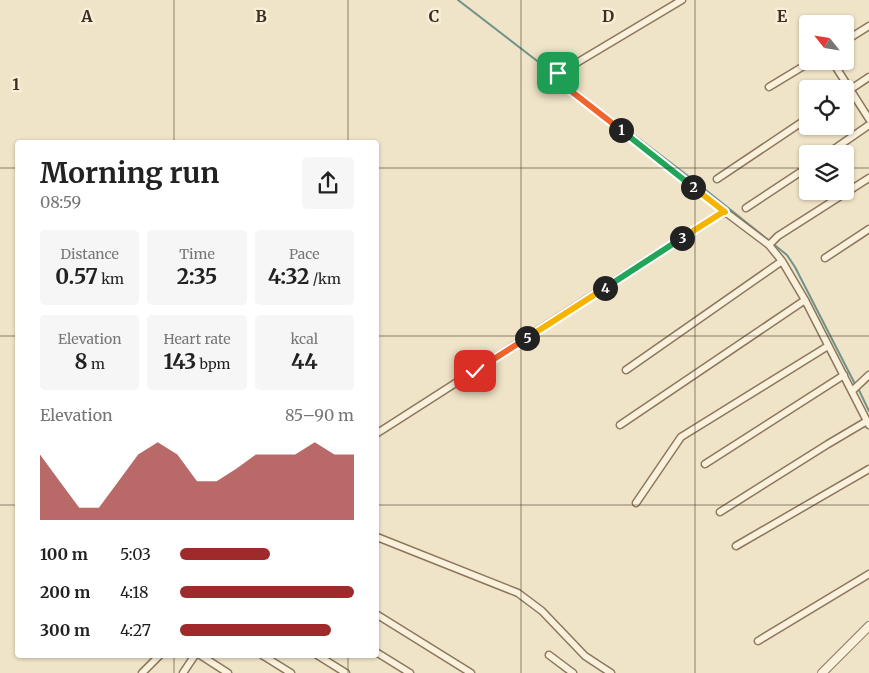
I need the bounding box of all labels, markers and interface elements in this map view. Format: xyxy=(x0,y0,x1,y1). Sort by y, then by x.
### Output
text: A xyxy=(80,6,93,26)
text: B xyxy=(255,6,267,26)
text: C xyxy=(429,6,439,26)
text: D xyxy=(602,6,614,26)
text: E xyxy=(777,6,788,26)
north arrow xyxy=(799,15,854,70)
map controls xyxy=(799,15,854,200)
pin xyxy=(537,52,579,94)
icon: arrive xyxy=(544,59,572,87)
text: 1 xyxy=(12,74,20,94)
button: locate xyxy=(799,80,854,135)
pin: 1 xyxy=(608,118,634,142)
text: 1 xyxy=(618,121,625,139)
button: layers xyxy=(799,145,854,200)
text: Morning run xyxy=(40,155,219,191)
button: share xyxy=(302,157,354,209)
pin: 2 xyxy=(680,174,706,200)
text: 2 xyxy=(689,178,698,196)
text: 08:59 xyxy=(40,192,81,212)
pin: 3 xyxy=(670,226,694,250)
text: 3 xyxy=(678,229,687,247)
text: Distance xyxy=(60,245,119,263)
text: Time xyxy=(179,245,215,263)
text: Pace xyxy=(289,245,320,263)
text: 0.57 xyxy=(55,263,98,290)
text: 2:35 xyxy=(177,263,217,290)
text: 4:32 xyxy=(268,263,309,290)
text: km xyxy=(98,270,124,288)
text: /km xyxy=(309,270,341,288)
pin: 4 xyxy=(592,276,618,300)
text: 4 xyxy=(601,279,610,297)
pin: 5 xyxy=(514,326,540,350)
text: 5 xyxy=(523,329,532,347)
text: Elevation xyxy=(58,330,121,348)
text: Heart rate xyxy=(163,330,230,348)
text: kcal xyxy=(291,330,318,348)
text: 8 xyxy=(75,348,88,375)
text: 143 xyxy=(164,348,196,375)
text: 44 xyxy=(291,348,318,375)
pin xyxy=(454,350,496,392)
text: m xyxy=(88,355,105,373)
text: bpm xyxy=(196,355,230,373)
icon: check xyxy=(461,357,489,385)
text: Elevation xyxy=(40,405,113,425)
text: 85–90 m xyxy=(285,405,354,425)
text: 100 m xyxy=(40,544,88,564)
text: 5:03 xyxy=(120,544,151,564)
text: 200 m xyxy=(40,582,90,602)
text: 4:18 xyxy=(120,582,149,602)
text: 300 m xyxy=(40,620,90,640)
text: 4:27 xyxy=(120,620,151,640)

